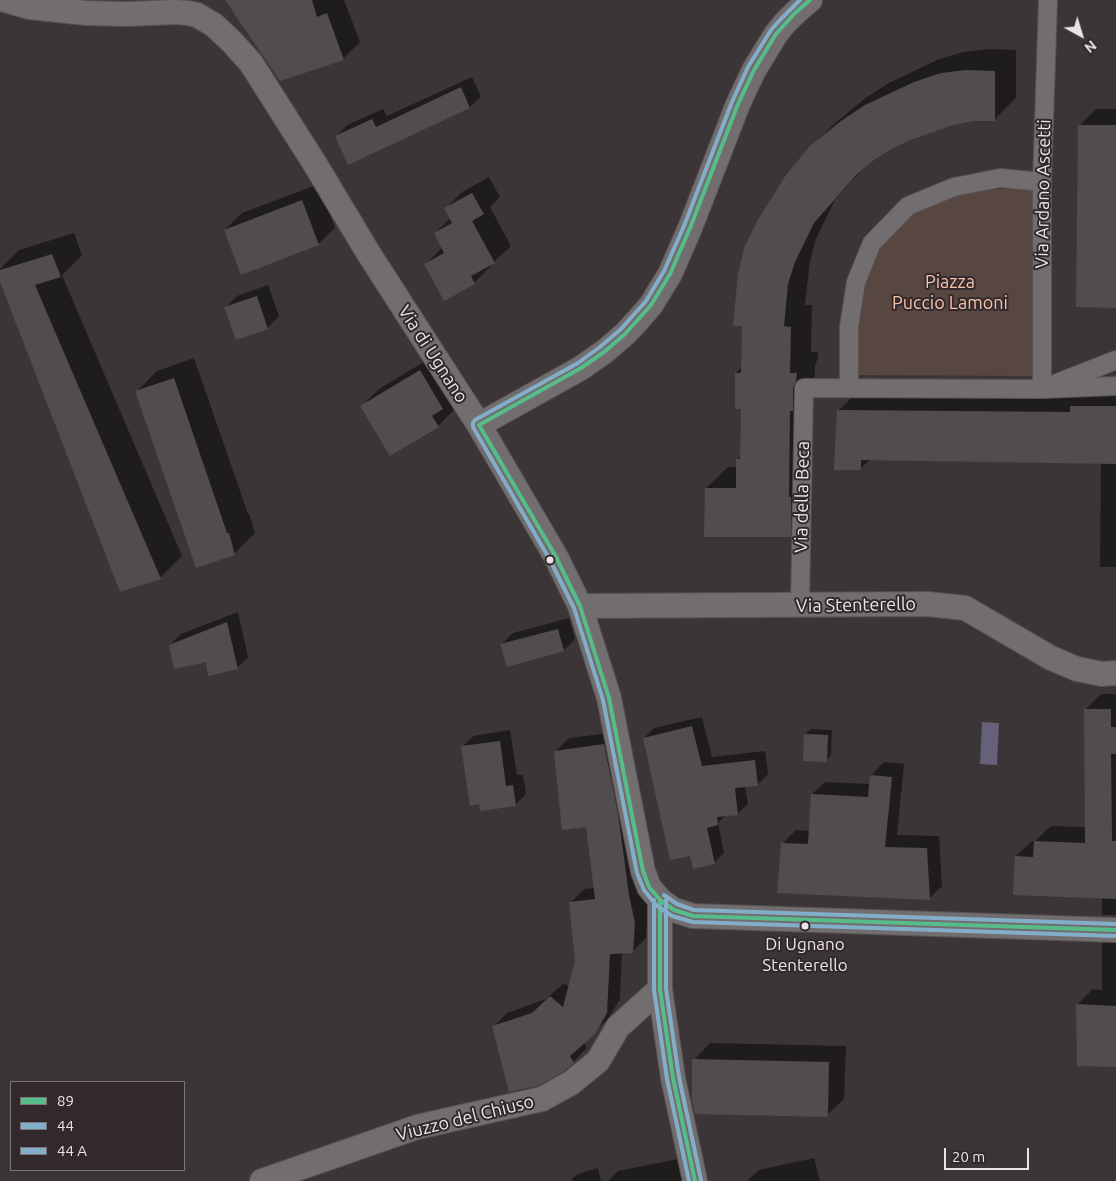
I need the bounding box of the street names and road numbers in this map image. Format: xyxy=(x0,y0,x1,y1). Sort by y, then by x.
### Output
street label: Via Ardano Ascetti xyxy=(1031,119,1055,269)
street label: Via di Ugnano xyxy=(394,301,472,407)
street label: Via della Beca xyxy=(790,441,814,553)
street label: Via Stenterello xyxy=(796,593,916,617)
street label: Viuzzo del Chiuso xyxy=(394,1090,536,1146)

